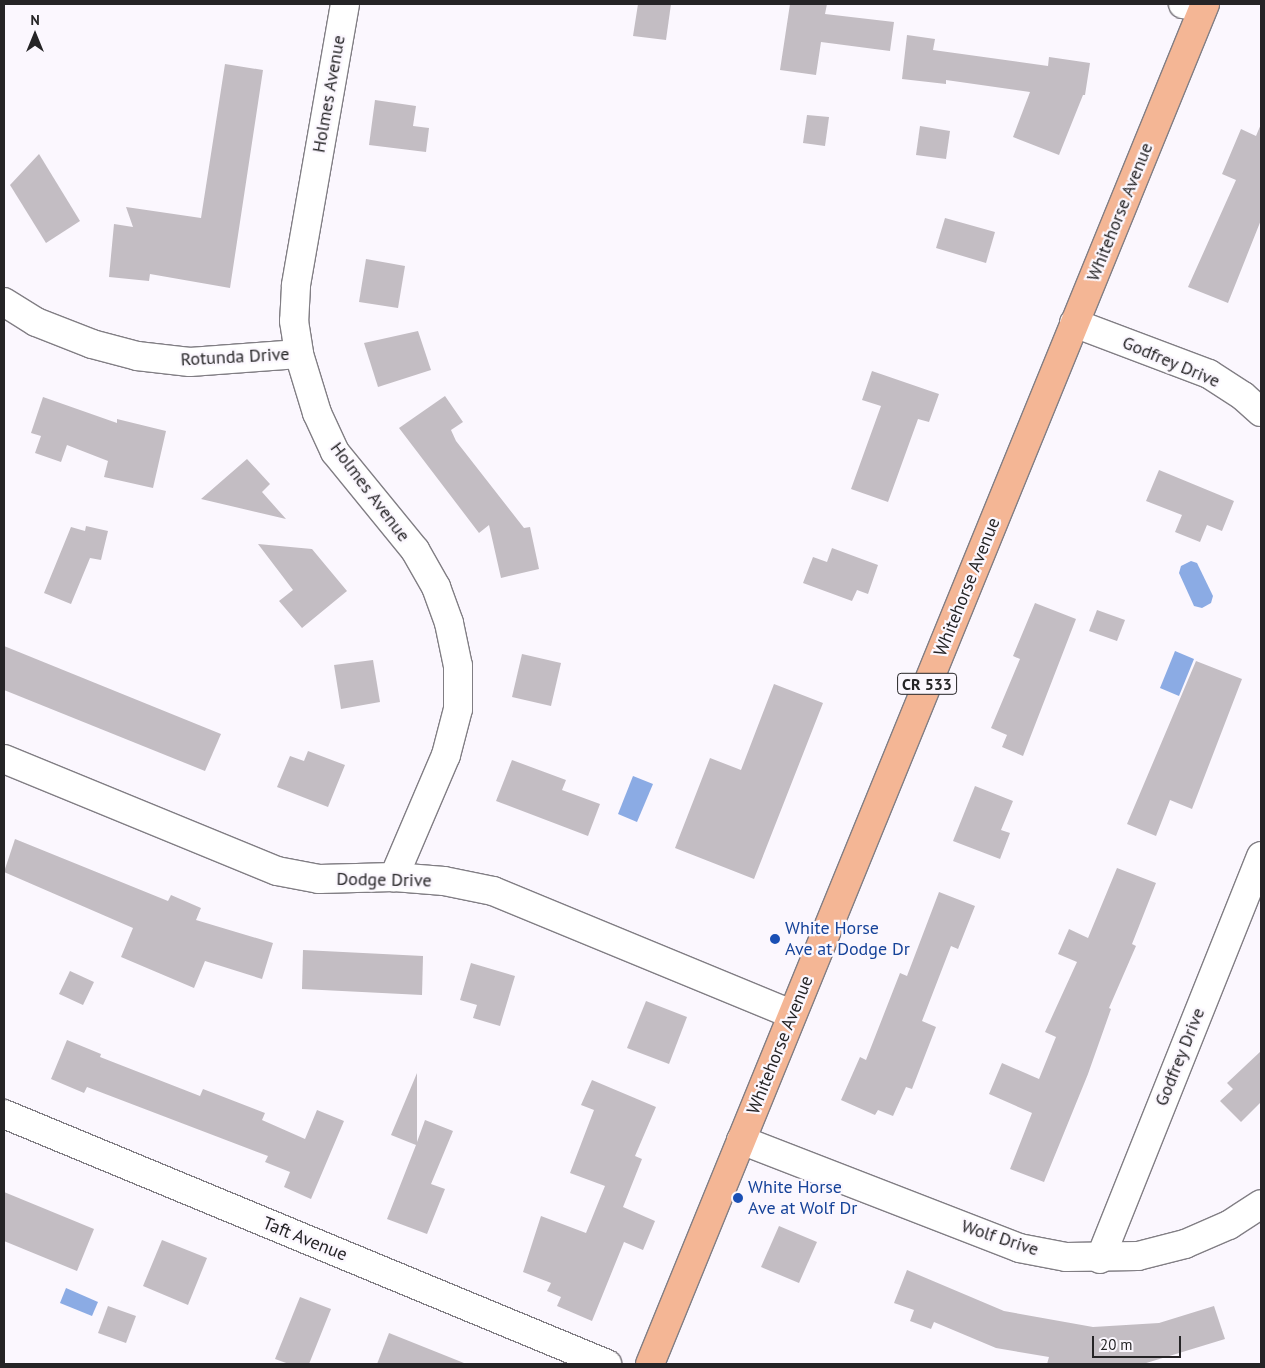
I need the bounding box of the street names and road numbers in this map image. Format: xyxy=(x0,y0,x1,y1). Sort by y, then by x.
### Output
street label: Holmes Avenue xyxy=(308,33,350,155)
street label: Whitehorse Avenue xyxy=(1082,139,1158,285)
street label: Godfrey Drive xyxy=(1119,332,1223,392)
street label: Rotunda Drive xyxy=(180,343,290,371)
street label: Holmes Avenue xyxy=(325,438,415,546)
street label: Whitehorse Avenue xyxy=(929,514,1005,660)
road number: CR 533 xyxy=(897,671,957,698)
street label: Dodge Drive xyxy=(336,868,432,892)
street label: Whitehorse Avenue xyxy=(742,972,818,1118)
street label: Godfrey Drive xyxy=(1150,1005,1210,1109)
street label: Taft Avenue xyxy=(259,1212,351,1266)
street label: Wolf Drive xyxy=(959,1215,1041,1261)

